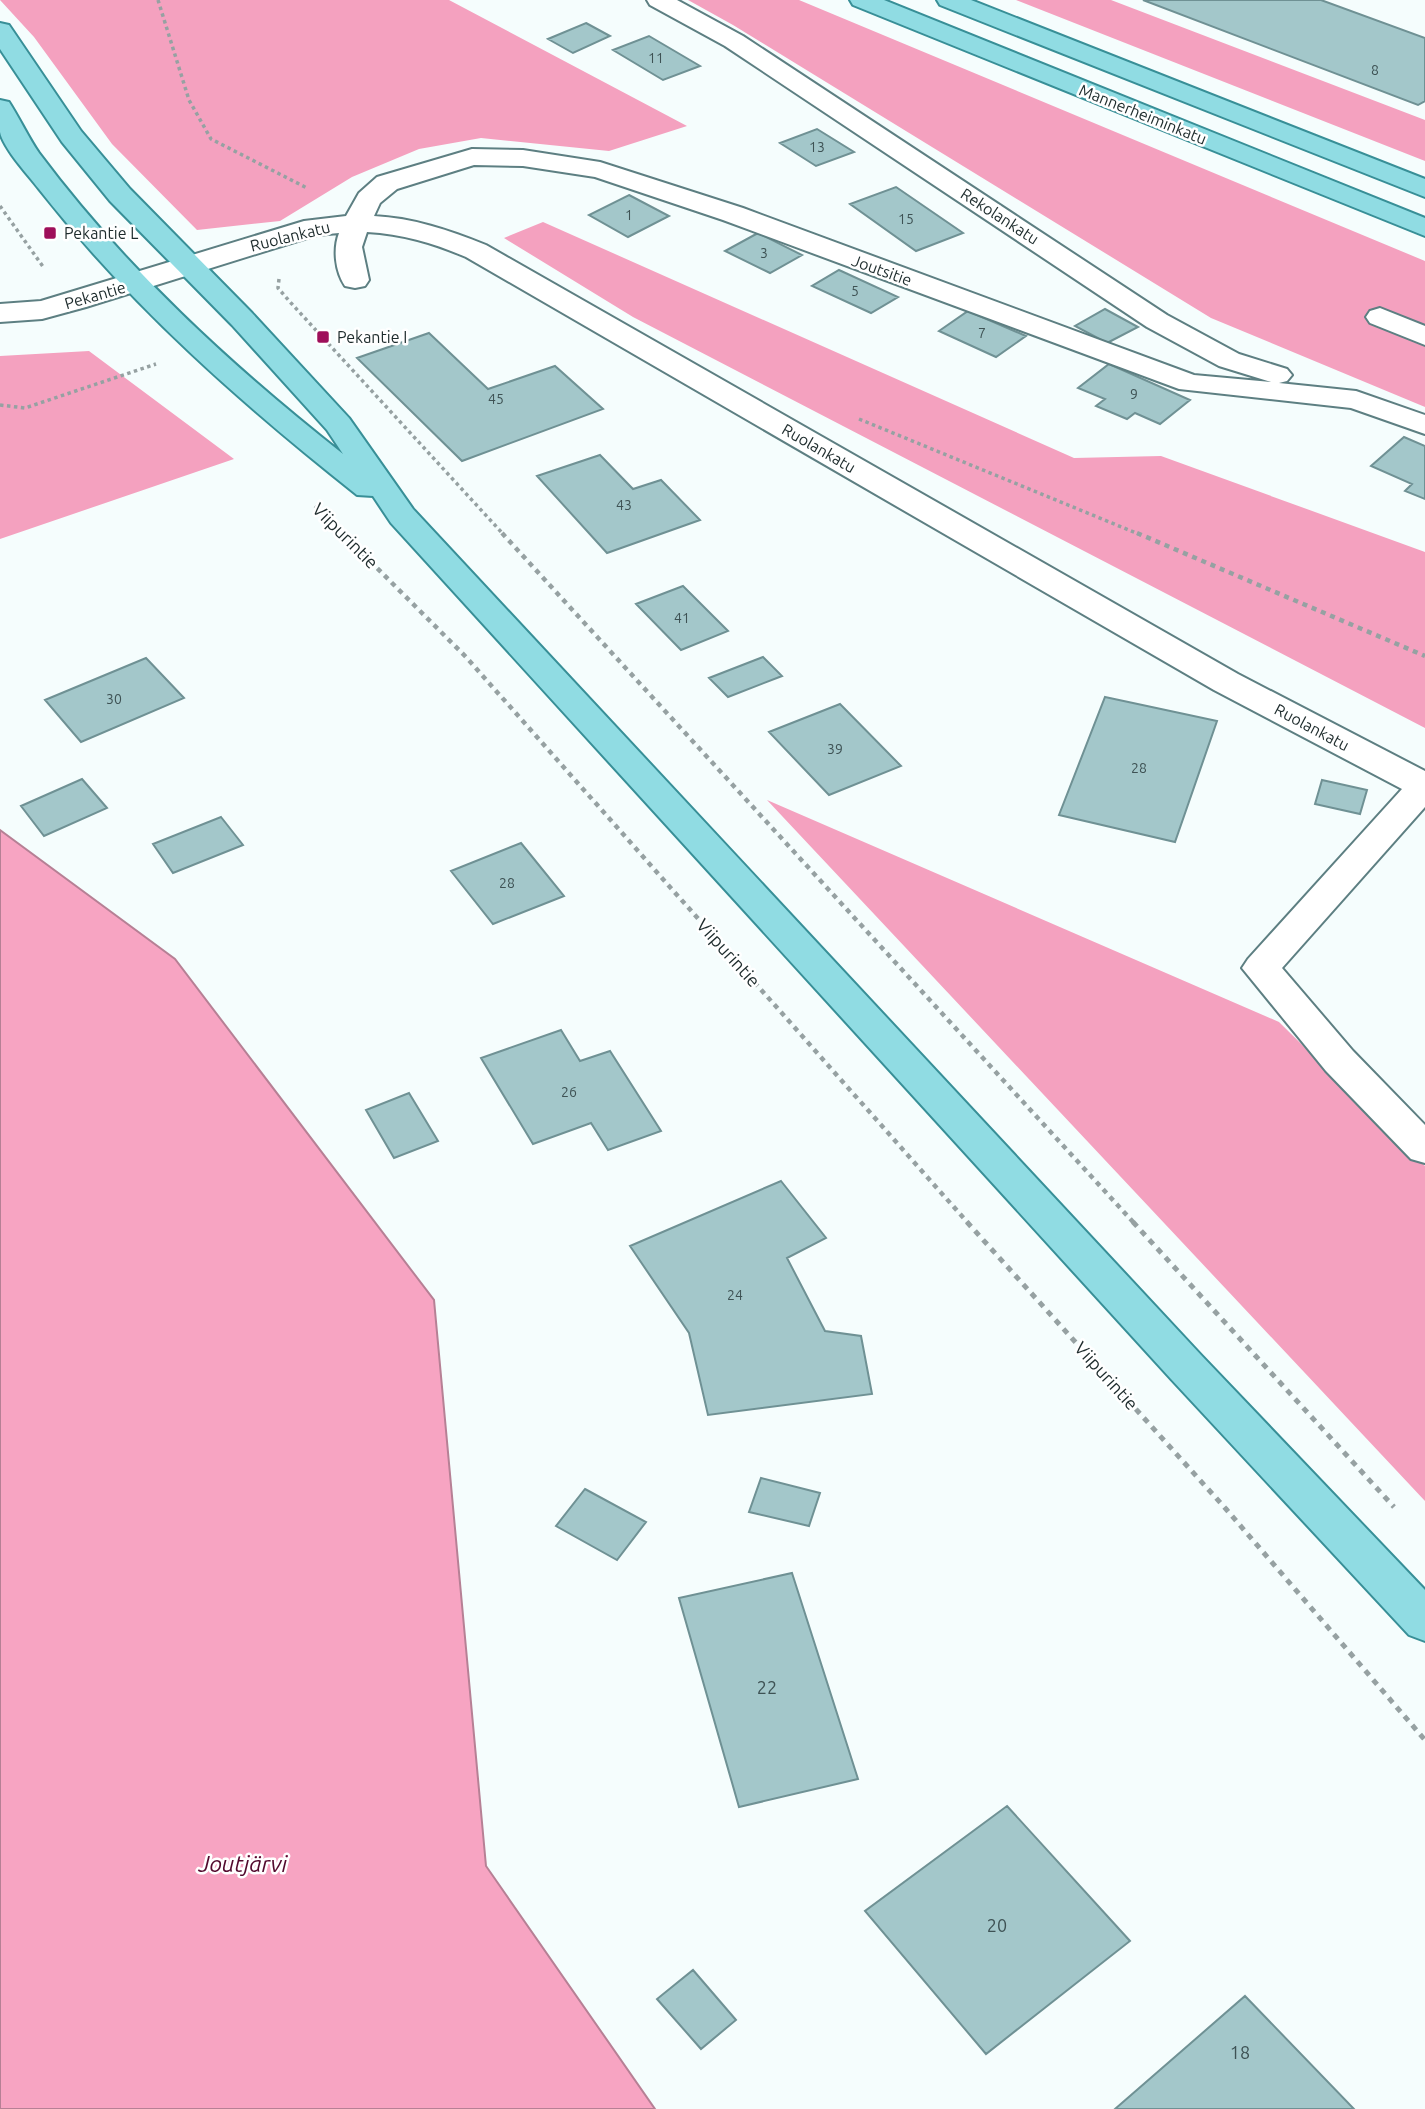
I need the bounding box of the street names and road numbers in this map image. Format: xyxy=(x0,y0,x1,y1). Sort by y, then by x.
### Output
street label: Mannerheiminkatu xyxy=(1077,80,1209,148)
street label: Rekolankatu xyxy=(958,184,1042,248)
street label: Ruolankatu xyxy=(248,217,332,255)
street label: Joutsitie xyxy=(850,251,914,289)
street label: Pekantie xyxy=(62,278,128,312)
street label: Ruolankatu xyxy=(779,420,859,476)
street label: Viipurintie xyxy=(309,498,383,572)
street label: Ruolankatu xyxy=(1272,700,1352,754)
street label: Viipurintie xyxy=(693,914,764,990)
street label: Viipurintie xyxy=(1071,1337,1142,1413)

